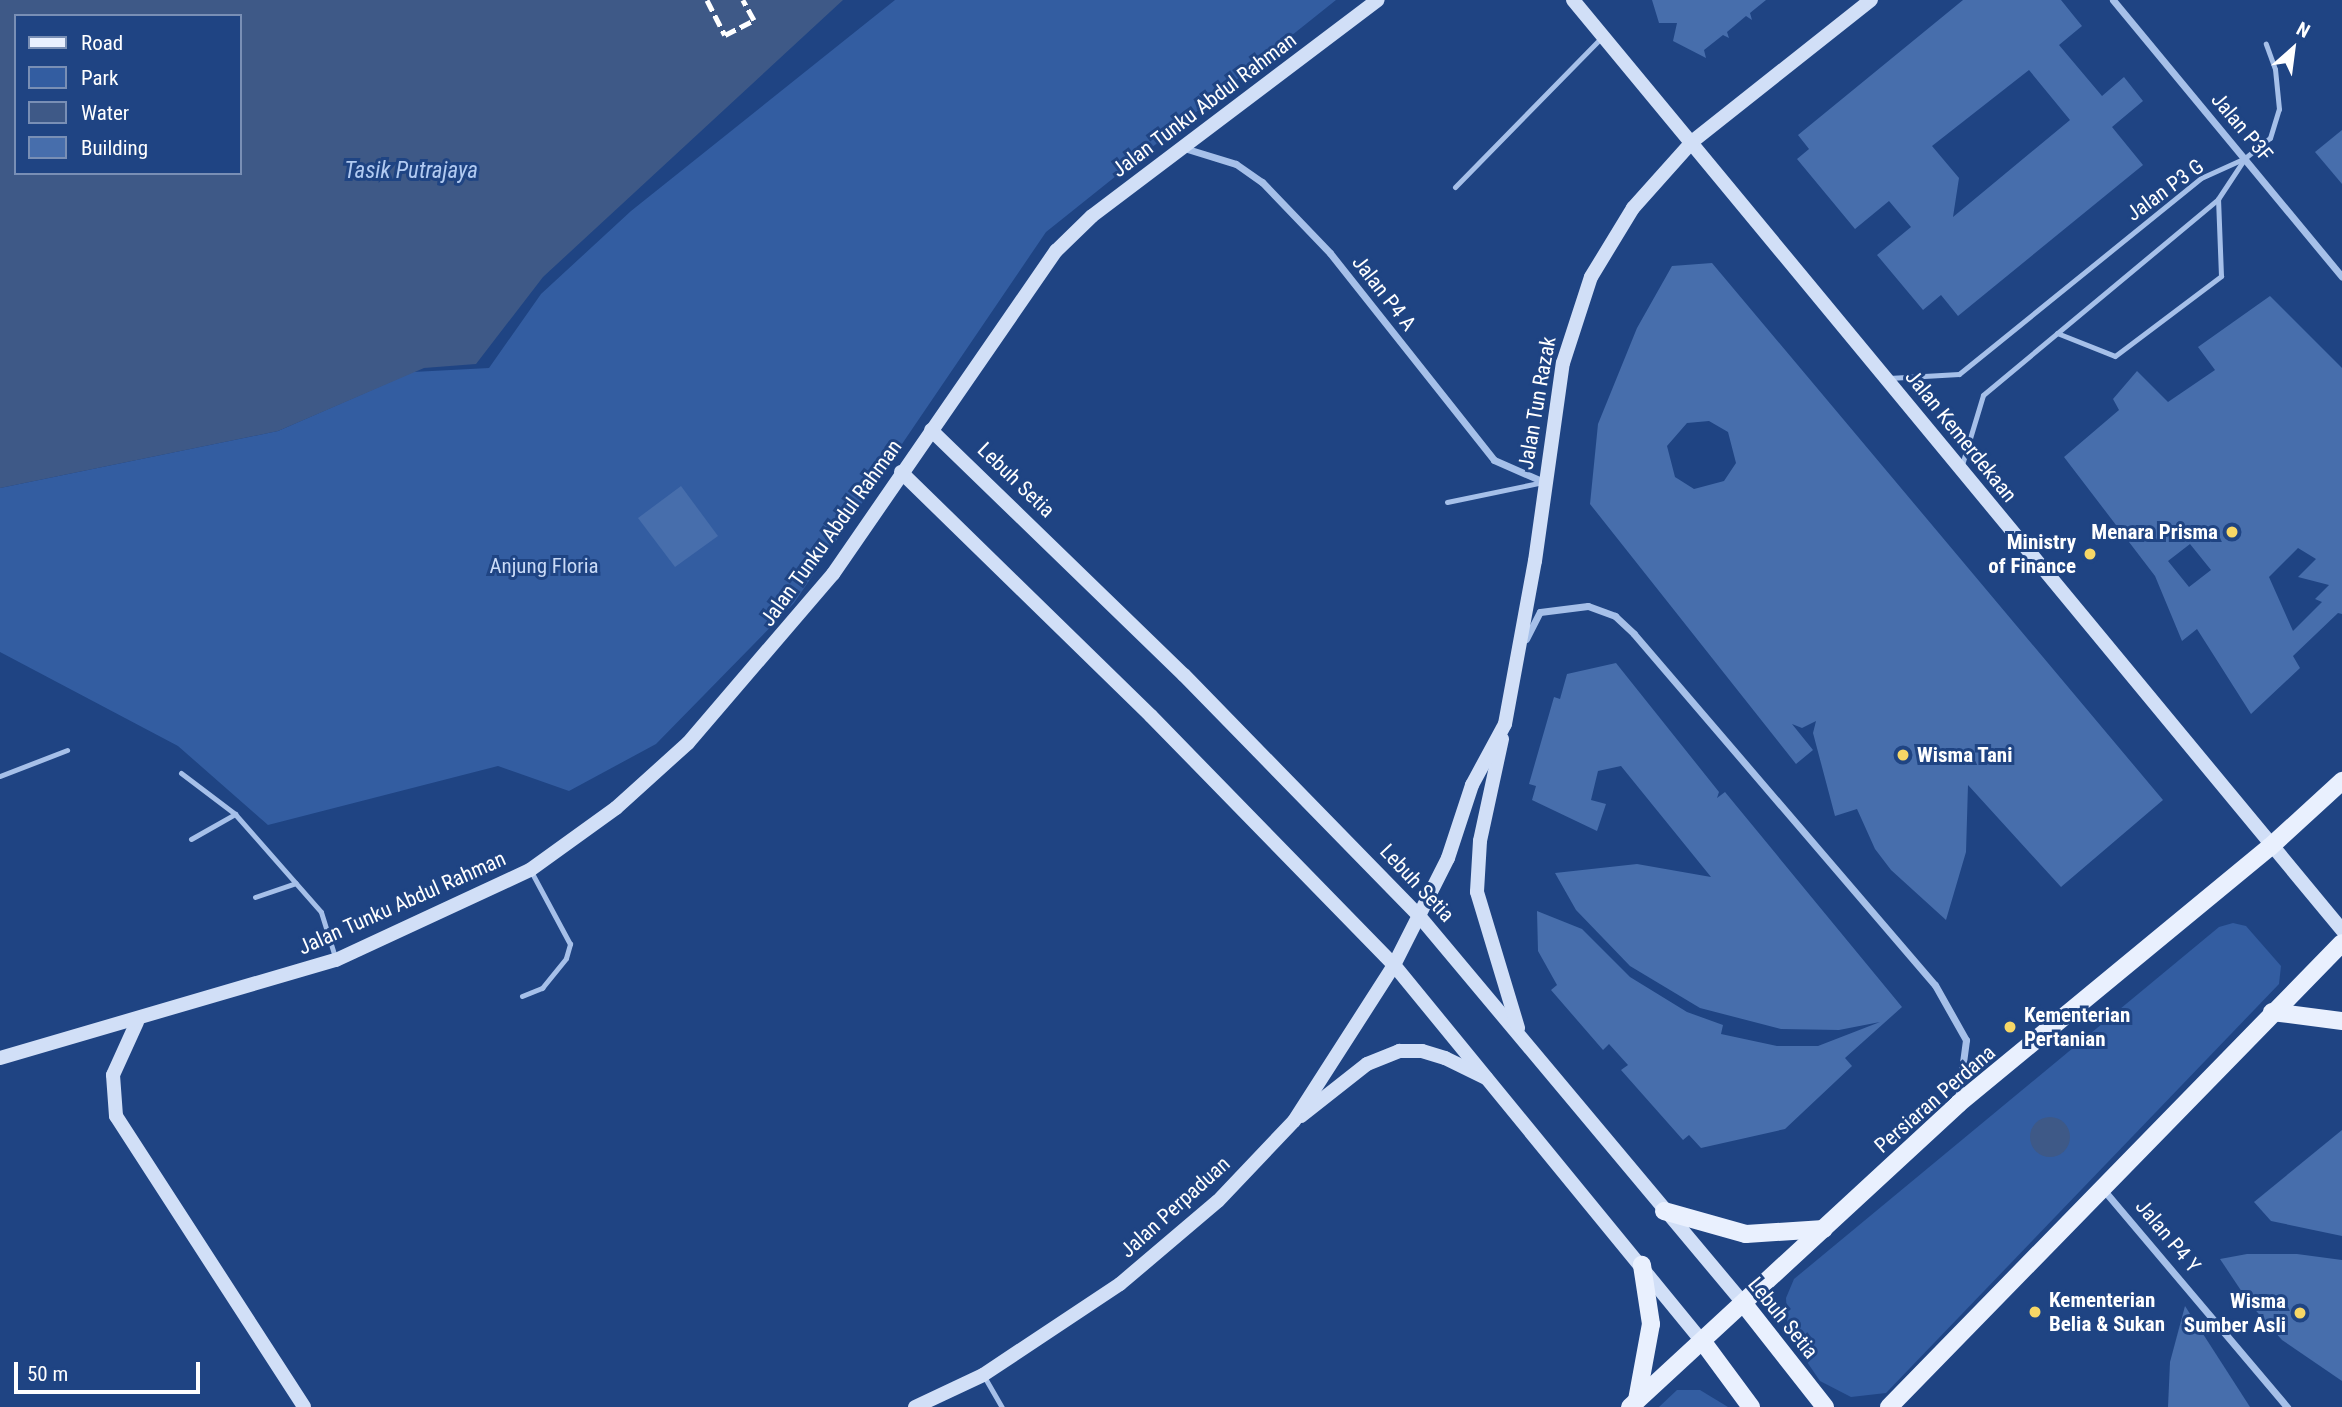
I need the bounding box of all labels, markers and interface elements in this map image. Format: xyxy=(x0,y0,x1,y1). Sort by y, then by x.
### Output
legend xyxy=(14,14,242,175)
north arrow xyxy=(2258,14,2328,84)
text: N xyxy=(2293,17,2314,43)
street label: Jalan Tunku Abdul Rahman xyxy=(1107,27,1301,183)
text: Road xyxy=(81,31,123,55)
text: Park xyxy=(81,66,118,90)
street label: Jalan P3F xyxy=(2206,87,2278,167)
text: Water xyxy=(81,101,129,125)
text: Building xyxy=(81,136,148,160)
street label: Jalan P3 G xyxy=(2121,154,2209,226)
water label: Tasik Putrajaya xyxy=(344,157,478,185)
street label: Jalan P4 A xyxy=(1347,250,1421,336)
street label: Jalan Tun Razak xyxy=(1513,334,1561,472)
street label: Jalan Kemerdekaan xyxy=(1900,365,2022,507)
street label: Jalan Tunku Abdul Rahman xyxy=(755,435,907,631)
street label: Lebuh Setia xyxy=(972,437,1060,523)
place label: Menara Prisma xyxy=(2091,519,2218,545)
marker: Menara Prisma xyxy=(2224,524,2240,540)
place label: Ministry of Finance xyxy=(1988,529,2076,579)
marker: Ministry of Finance xyxy=(2082,546,2098,562)
park label: Anjung Floria xyxy=(489,553,599,579)
place label: Wisma Tani xyxy=(1917,742,2013,768)
marker: Wisma Tani xyxy=(1895,747,1911,763)
street label: Lebuh Setia xyxy=(1375,839,1459,927)
street label: Jalan Tunku Abdul Rahman xyxy=(294,846,510,960)
place label: Kementerian Pertanian xyxy=(2024,1002,2130,1052)
marker: Kementerian Pertanian xyxy=(2002,1019,2018,1035)
street label: Persiaran Perdana xyxy=(1870,1040,2000,1158)
street label: Jalan Perpaduan xyxy=(1115,1151,1235,1263)
street label: Jalan P4 Y xyxy=(2130,1194,2206,1278)
street label: Lebuh Setia xyxy=(1743,1272,1823,1364)
place label: Kementerian Belia & Sukan xyxy=(2049,1287,2165,1337)
place label: Wisma Sumber Asli xyxy=(2184,1288,2286,1338)
marker: Kementerian Belia & Sukan xyxy=(2027,1304,2043,1320)
marker: Wisma Sumber Asli xyxy=(2292,1305,2308,1321)
scale bar xyxy=(18,1348,203,1392)
text: 50 m xyxy=(27,1362,68,1386)

